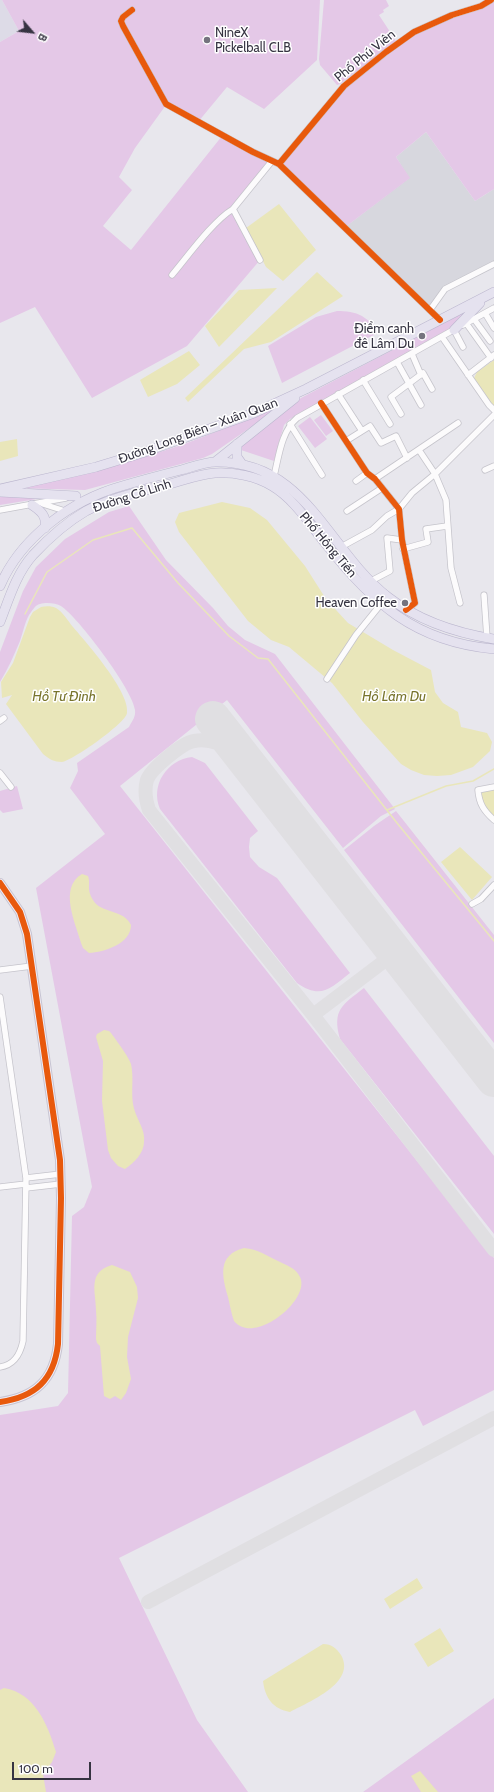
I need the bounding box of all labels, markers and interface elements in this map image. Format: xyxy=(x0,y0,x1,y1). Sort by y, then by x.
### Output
north arrow xyxy=(12,12,52,52)
place label: NineX Pickelball CLB xyxy=(215,25,291,56)
street label: Phố Phú Viên xyxy=(331,27,399,85)
text: B xyxy=(35,31,50,44)
marker: NineX Pickelball CLB xyxy=(202,35,212,45)
place label: Điểm canh đê Lâm Du xyxy=(354,321,414,352)
marker: Điểm canh đê Lâm Du xyxy=(417,331,427,341)
street label: Đường Long Biên – Xuân Quan xyxy=(116,395,280,467)
street label: Đường Cổ Linh xyxy=(91,476,173,516)
street label: Phố Hồng Tiến xyxy=(296,509,360,581)
place label: Heaven Coffee xyxy=(316,595,397,611)
marker: Heaven Coffee xyxy=(400,598,410,608)
water label: Hồ Tư Đình xyxy=(32,689,96,705)
water label: Hồ Lâm Du xyxy=(362,689,426,705)
scale bar xyxy=(14,1754,93,1780)
text: 100 m xyxy=(19,1761,53,1776)

